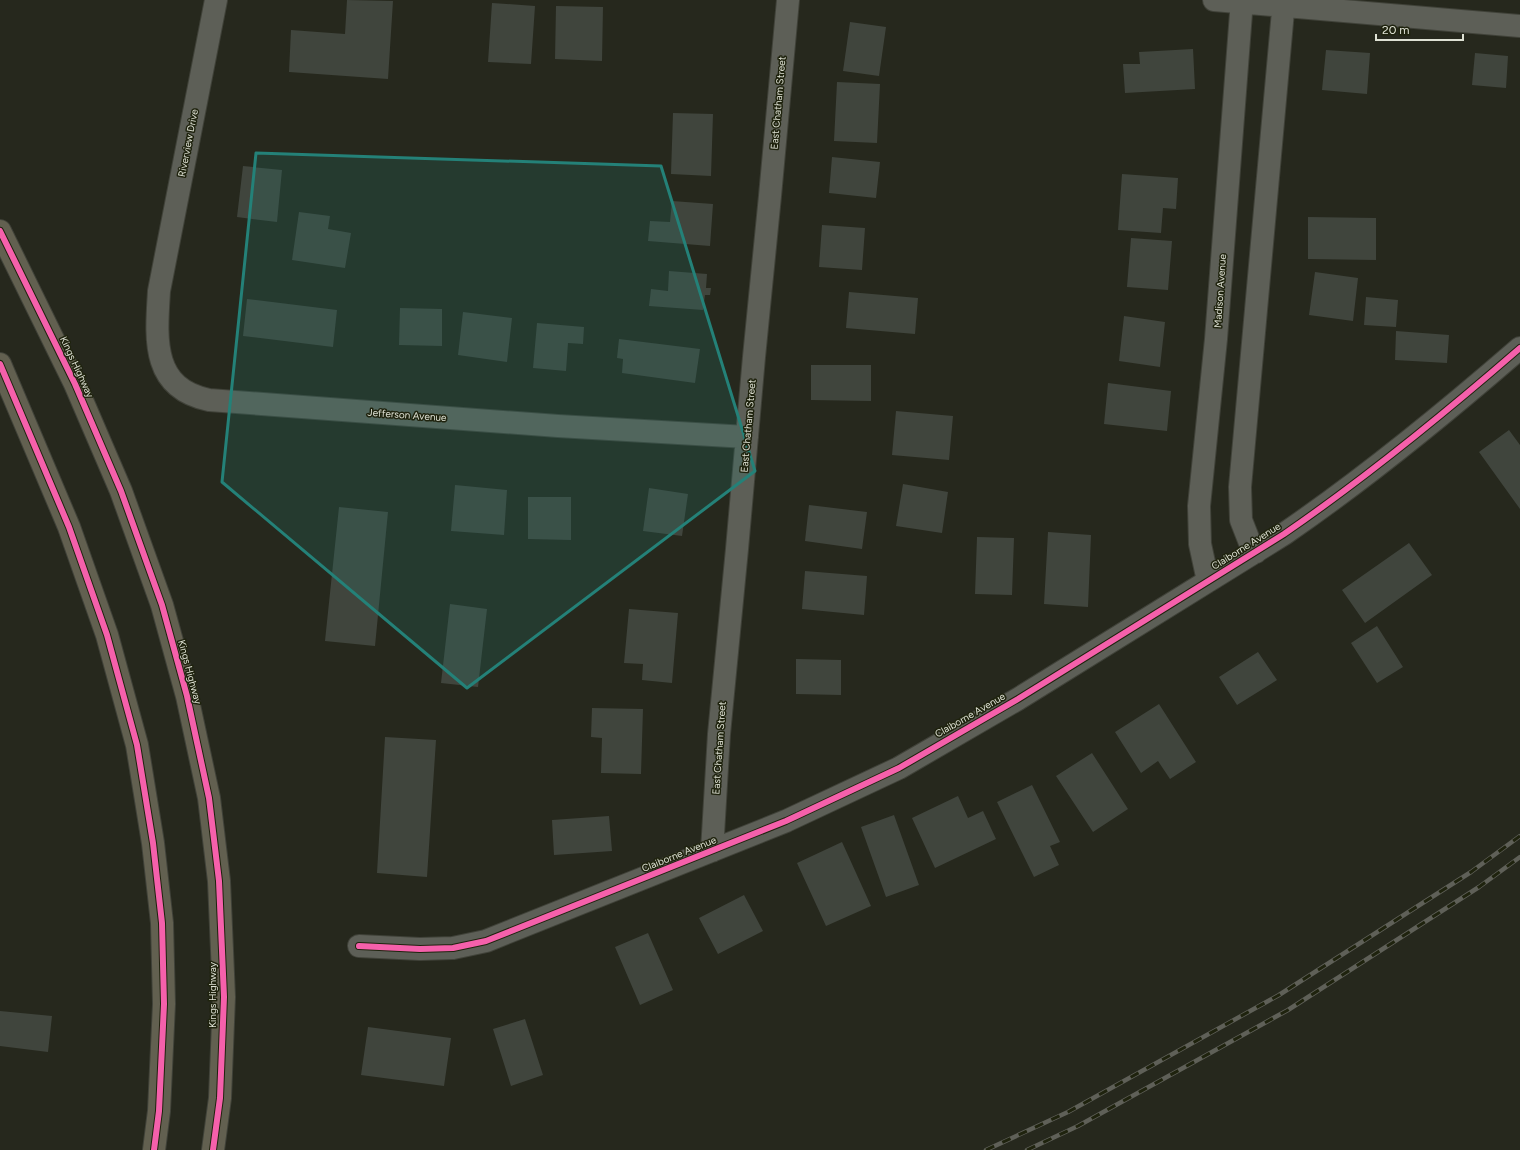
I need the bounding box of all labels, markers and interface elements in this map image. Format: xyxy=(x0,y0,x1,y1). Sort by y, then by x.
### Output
scale bar xyxy=(1376,16,1463,42)
text: 20 m xyxy=(1382,23,1410,37)
street label: East Chatham Street xyxy=(767,56,789,150)
street label: Riverview Drive xyxy=(175,107,201,178)
street label: Madison Avenue xyxy=(1211,253,1229,328)
street label: Kings Highway xyxy=(57,334,97,400)
street label: East Chatham Street xyxy=(737,379,759,473)
street label: Jefferson Avenue xyxy=(367,406,447,424)
street label: Claiborne Avenue xyxy=(1209,519,1283,572)
street label: Kings Highway xyxy=(175,638,205,706)
street label: Claiborne Avenue xyxy=(932,689,1008,740)
street label: East Chatham Street xyxy=(709,701,729,795)
street label: Claiborne Avenue xyxy=(640,833,719,875)
street label: Kings Highway xyxy=(206,961,219,1028)

